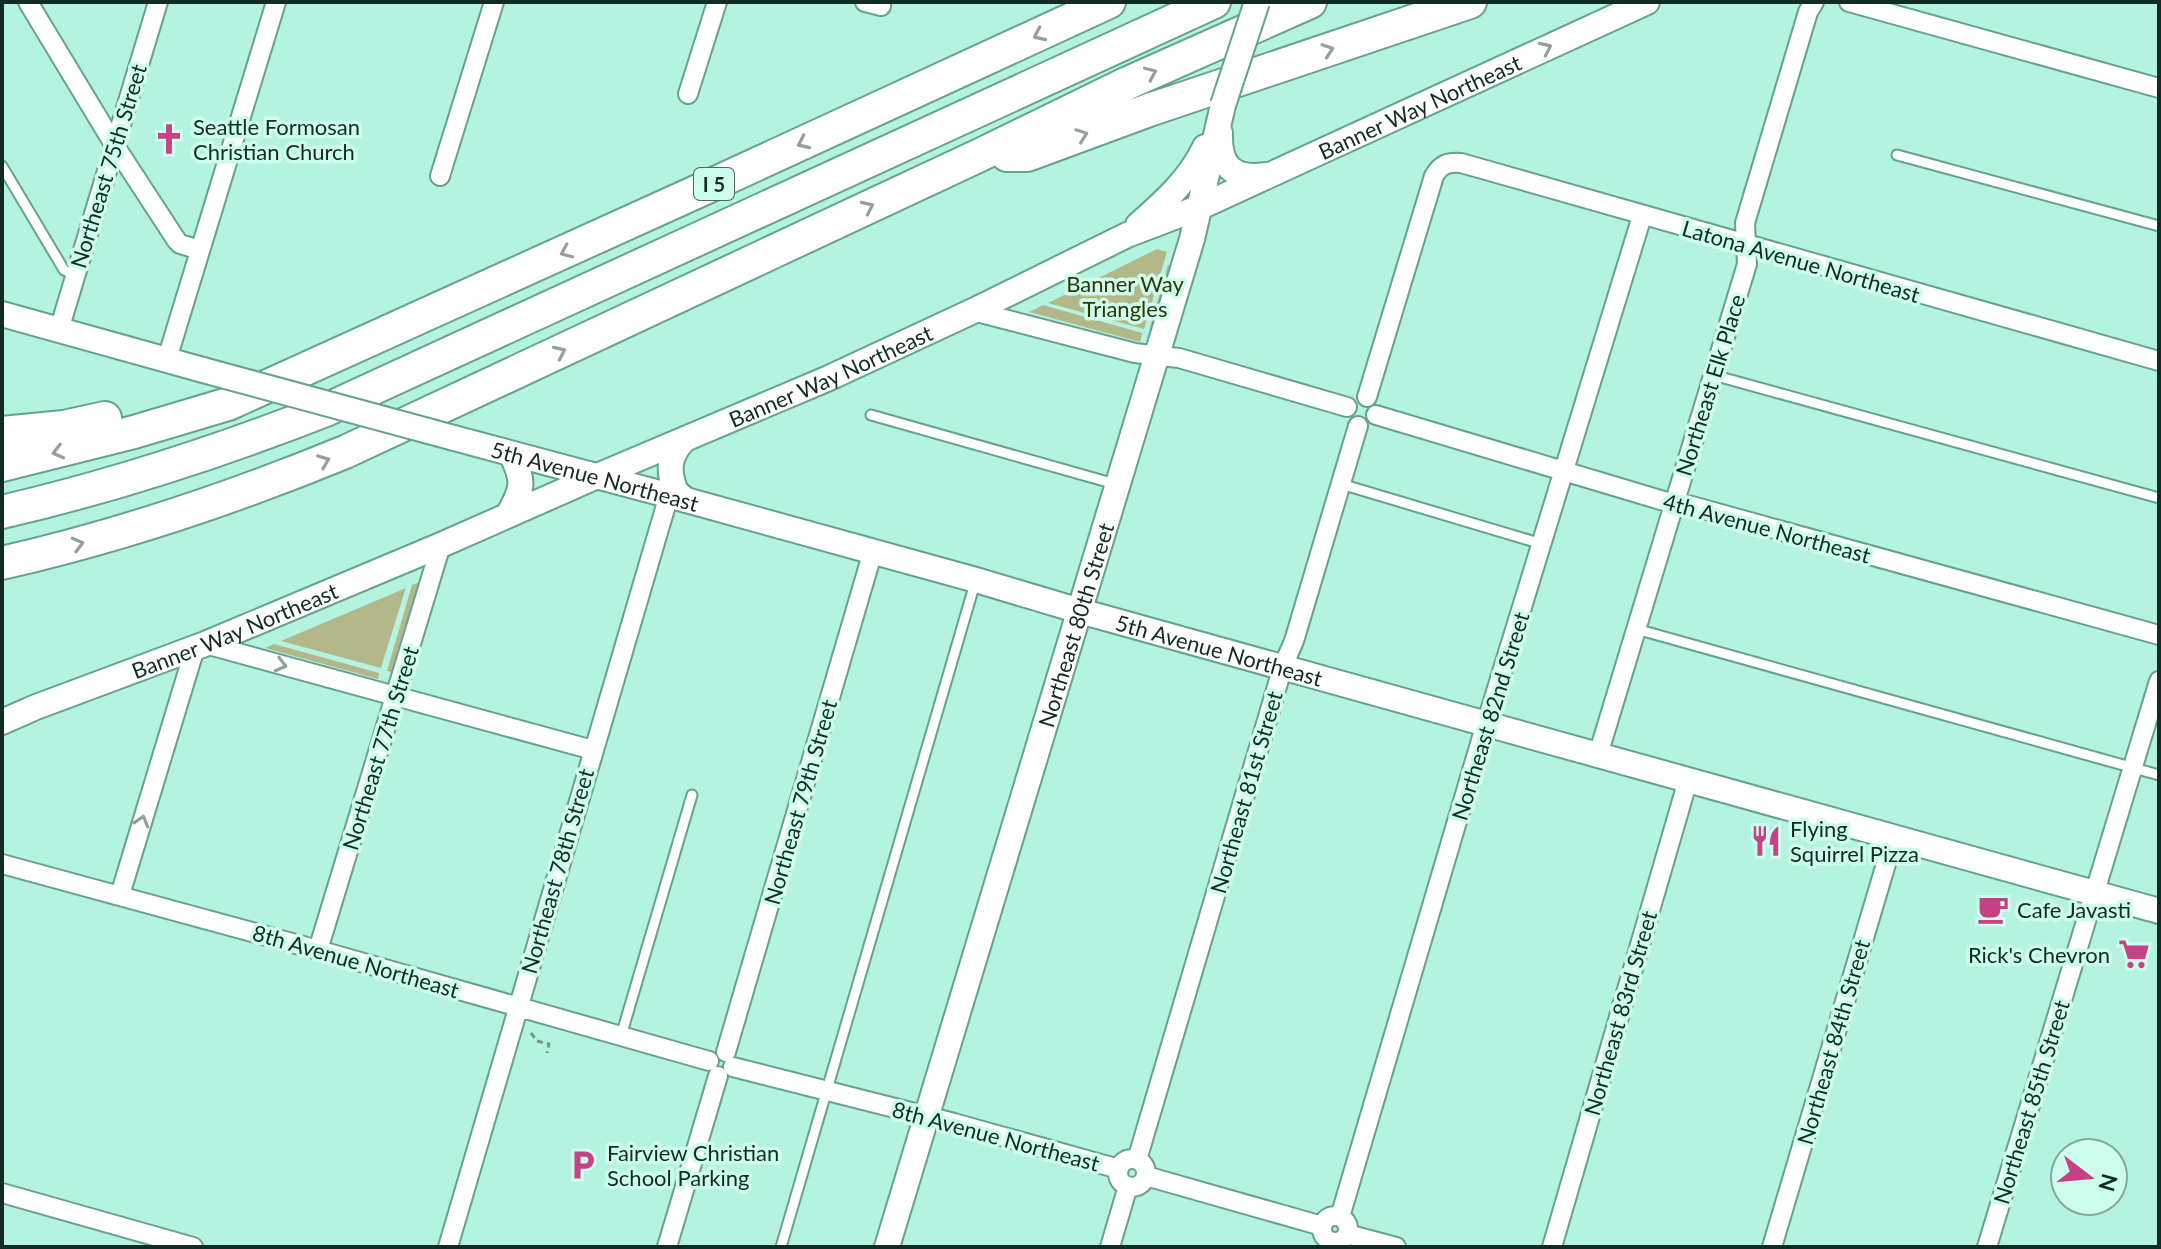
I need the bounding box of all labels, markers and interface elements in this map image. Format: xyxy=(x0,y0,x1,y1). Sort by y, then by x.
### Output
one-way arrow xyxy=(1032,25,1047,41)
one-way arrow xyxy=(1538,42,1552,58)
one-way arrow xyxy=(1320,43,1334,59)
street label: Banner Way Northeast xyxy=(1314,48,1525,165)
street label: Northeast 75th Street xyxy=(64,61,152,271)
one-way arrow xyxy=(1143,67,1157,83)
place label: Seattle Formosan Christian Church xyxy=(193,113,360,165)
church icon: Seattle Formosan Christian Church xyxy=(152,122,186,156)
one-way arrow xyxy=(1074,128,1088,144)
one-way arrow xyxy=(796,134,811,150)
road number: I 5 xyxy=(694,168,734,200)
one-way arrow xyxy=(860,201,875,217)
street label: Latona Avenue Northeast xyxy=(1679,214,1923,308)
one-way arrow xyxy=(560,242,574,258)
park label: Banner Way Triangles xyxy=(1066,270,1184,322)
street label: Northeast Elk Place xyxy=(1670,291,1750,479)
street label: Banner Way Northeast xyxy=(724,318,936,432)
one-way arrow xyxy=(551,346,566,362)
street label: 5th Avenue Northeast xyxy=(488,435,702,516)
one-way arrow xyxy=(51,442,65,459)
one-way arrow xyxy=(316,454,330,471)
street label: 4th Avenue Northeast xyxy=(1660,487,1874,569)
street label: Northeast 80th Street xyxy=(1032,519,1119,730)
one-way arrow xyxy=(70,537,84,554)
street label: Banner Way Northeast xyxy=(128,576,342,684)
street label: 5th Avenue Northeast xyxy=(1113,608,1326,691)
street label: Northeast 82nd Street xyxy=(1445,608,1535,823)
street label: Northeast 77th Street xyxy=(336,643,424,853)
one-way arrow xyxy=(273,655,287,672)
street label: Northeast 81st Street xyxy=(1204,688,1288,896)
street label: Northeast 79th Street xyxy=(758,696,842,908)
street label: Northeast 78th Street xyxy=(515,765,599,977)
one-way arrow xyxy=(133,814,149,828)
place label: Flying Squirrel Pizza xyxy=(1790,815,1919,867)
restaurant icon: Flying Squirrel Pizza xyxy=(1749,824,1783,858)
cafe icon: Cafe Javasti xyxy=(1976,892,2010,926)
place label: Cafe Javasti xyxy=(2017,896,2131,923)
street label: Northeast 83rd Street xyxy=(1578,907,1662,1118)
street label: 8th Avenue Northeast xyxy=(250,919,462,1003)
street label: Northeast 84th Street xyxy=(1791,936,1875,1148)
supermarket icon: Rick's Chevron xyxy=(2117,937,2151,971)
place label: Rick's Chevron xyxy=(1968,941,2110,968)
street label: Northeast 85th Street xyxy=(1987,997,2075,1207)
street label: 8th Avenue Northeast xyxy=(889,1095,1103,1177)
north arrow xyxy=(2049,1137,2129,1217)
place label: Fairview Christian School Parking xyxy=(607,1139,779,1191)
parking icon: Fairview Christian School Parking xyxy=(566,1148,600,1182)
text: N xyxy=(2093,1171,2124,1195)

